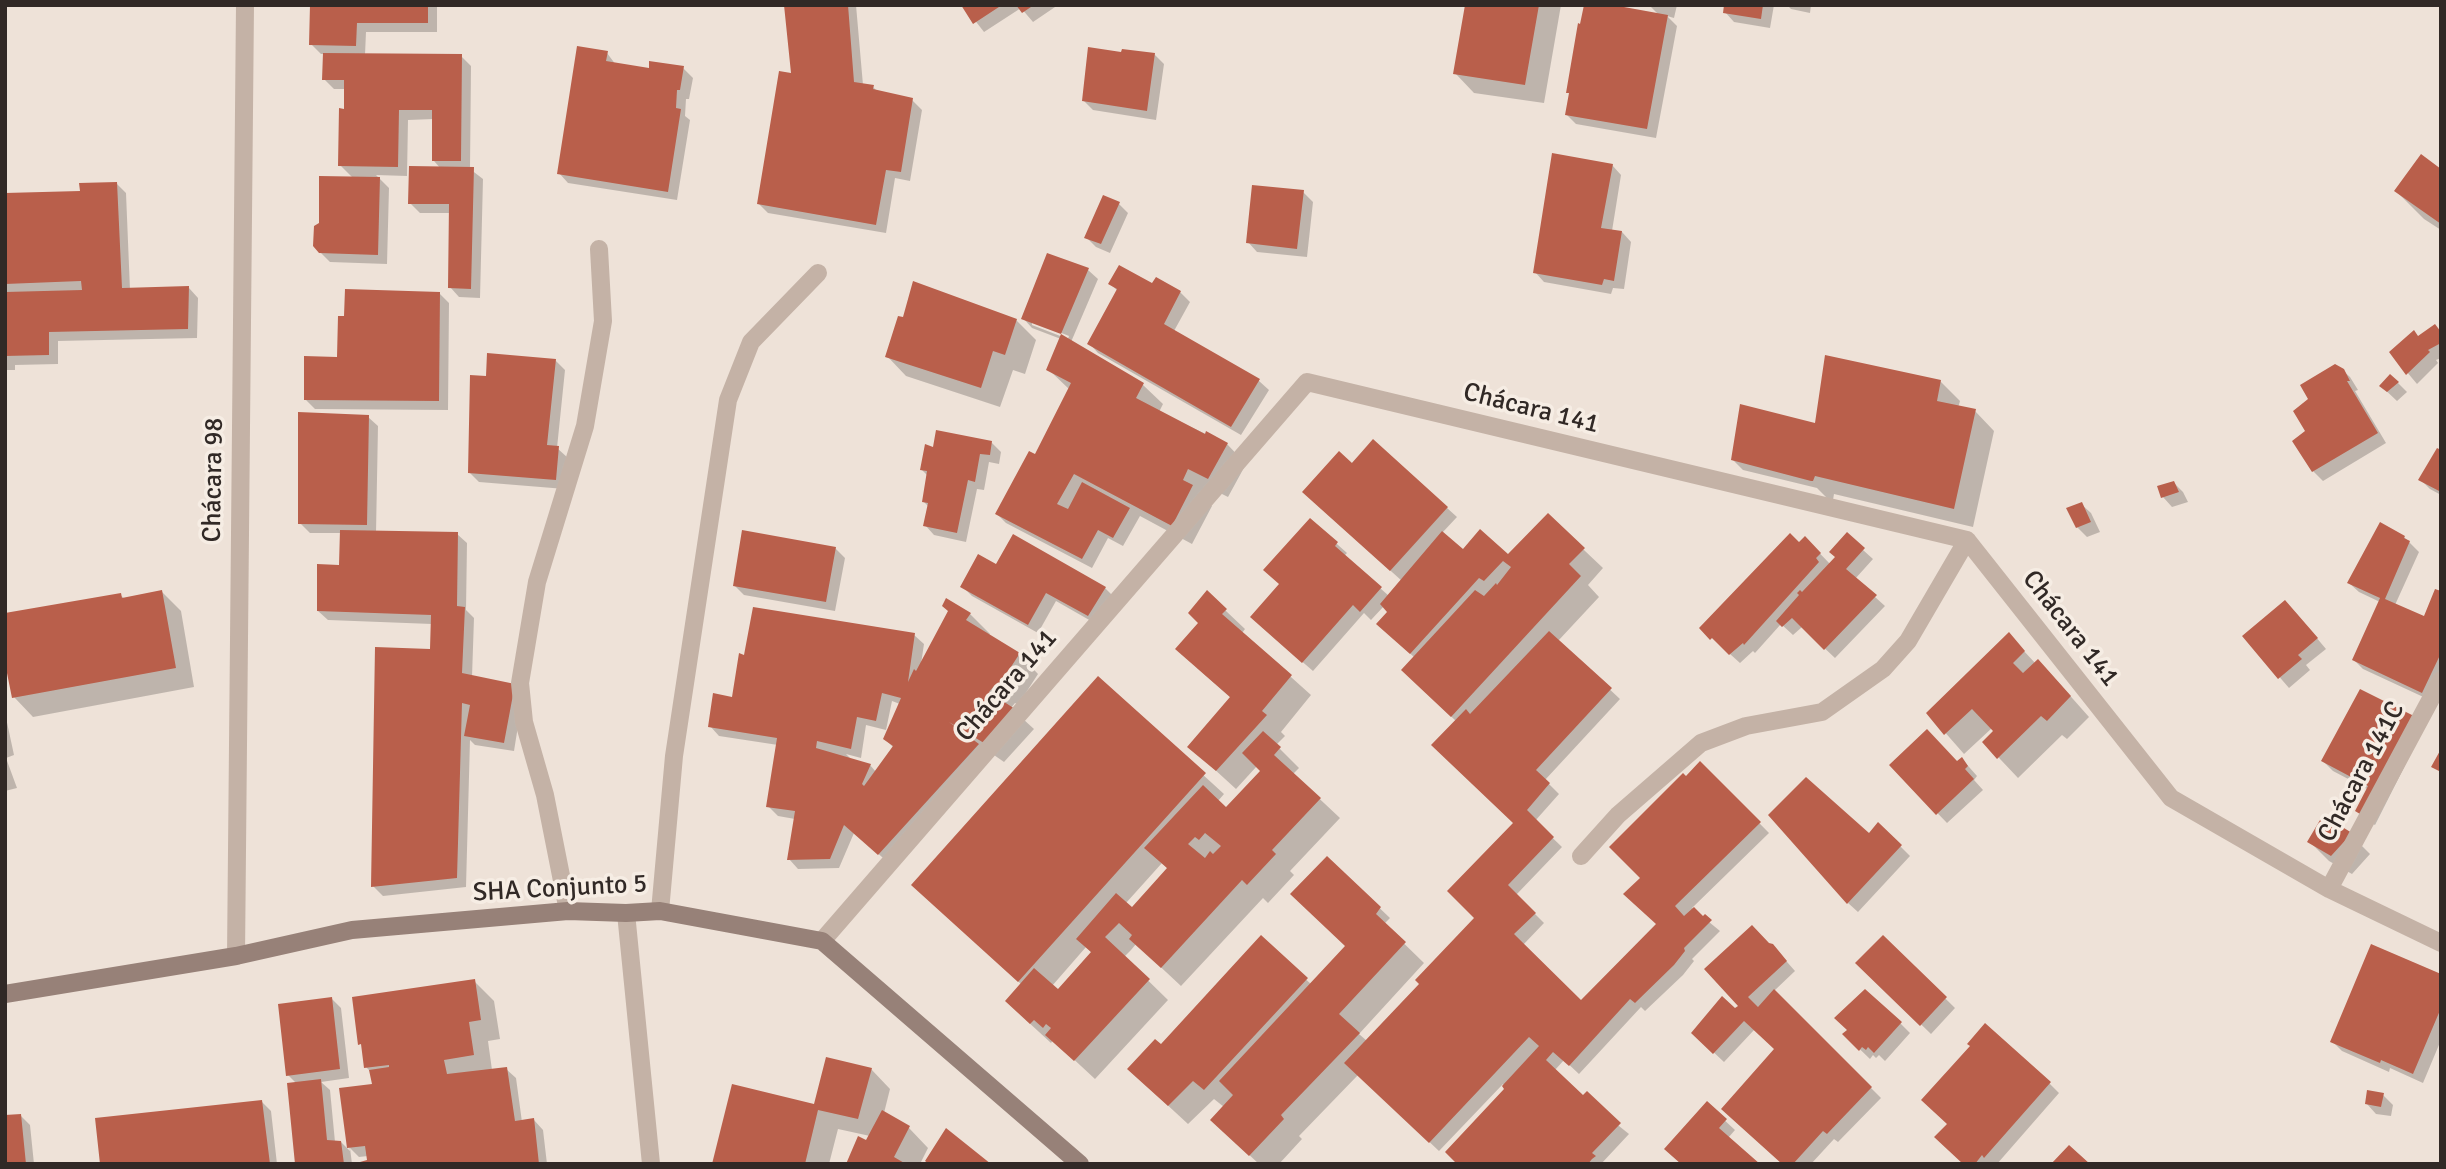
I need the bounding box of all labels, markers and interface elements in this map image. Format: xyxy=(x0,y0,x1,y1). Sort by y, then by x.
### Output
street label: Chácara 141 xyxy=(1460,377,1602,441)
street label: Chácara 98 xyxy=(197,417,231,543)
street label: Chácara 141 xyxy=(2015,565,2125,693)
street label: Chácara 141 xyxy=(950,623,1064,749)
street label: Chácara 141C xyxy=(2312,696,2412,848)
street label: SHA Conjunto 5 xyxy=(472,869,648,909)

